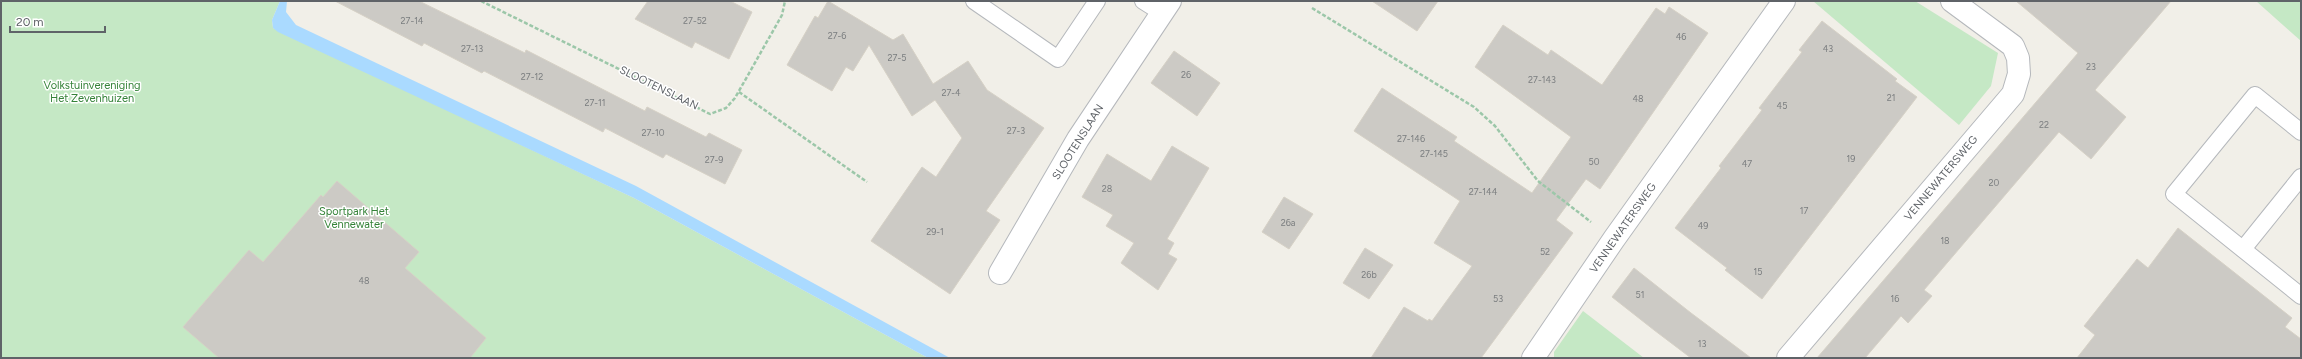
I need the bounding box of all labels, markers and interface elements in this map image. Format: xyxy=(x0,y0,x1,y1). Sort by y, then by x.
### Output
scale bar xyxy=(10,8,105,34)
text: 20 m xyxy=(16,15,44,29)
house number: 27-14 xyxy=(401,15,424,26)
house number: 27-52 xyxy=(683,15,707,26)
house number: 27-6 xyxy=(828,30,846,41)
house number: 46 xyxy=(1676,31,1686,42)
house number: 27-13 xyxy=(461,43,483,54)
house number: 43 xyxy=(1823,43,1833,54)
house number: 27-5 xyxy=(888,52,906,63)
house number: 23 xyxy=(2086,61,2096,72)
street label: SLOOTENSLAAN xyxy=(617,63,701,113)
house number: 26 xyxy=(1181,69,1191,80)
house number: 27-12 xyxy=(521,71,543,82)
house number: 27-143 xyxy=(1528,74,1556,85)
park label: Volkstuinvereniging Het Zevenhuizen xyxy=(44,79,140,105)
house number: 27-4 xyxy=(941,87,961,98)
house number: 21 xyxy=(1887,92,1895,103)
house number: 48 xyxy=(1632,93,1644,104)
house number: 27-11 xyxy=(584,97,606,108)
house number: 45 xyxy=(1777,100,1787,111)
street label: SLOOTENSLAAN xyxy=(1050,102,1106,182)
house number: 22 xyxy=(2039,119,2049,130)
house number: 27-3 xyxy=(1007,125,1025,136)
house number: 27-10 xyxy=(641,127,665,138)
house number: 27-146 xyxy=(1397,133,1425,144)
street label: VENNEWATERSWEG xyxy=(1902,133,1980,223)
house number: 27-145 xyxy=(1420,148,1448,159)
house number: 19 xyxy=(1847,153,1855,164)
house number: 27-9 xyxy=(705,154,723,165)
house number: 50 xyxy=(1589,156,1600,167)
house number: 47 xyxy=(1742,158,1752,169)
house number: 20 xyxy=(1989,177,2000,188)
street label: VENNEWATERSWEG xyxy=(1587,181,1659,275)
house number: 28 xyxy=(1102,183,1113,194)
house number: 27-144 xyxy=(1469,186,1498,197)
park label: Sportpark Het Vennewater xyxy=(319,205,389,231)
house number: 17 xyxy=(1800,205,1808,216)
house number: 26a xyxy=(1281,217,1296,228)
house number: 49 xyxy=(1698,220,1708,231)
house number: 29-1 xyxy=(926,226,944,237)
house number: 18 xyxy=(1940,235,1950,246)
house number: 52 xyxy=(1540,246,1550,257)
house number: 15 xyxy=(1754,266,1762,277)
house number: 26b xyxy=(1361,269,1377,280)
house number: 48 xyxy=(358,275,370,286)
house number: 51 xyxy=(1636,289,1644,300)
house number: 53 xyxy=(1493,293,1503,304)
house number: 16 xyxy=(1891,293,1899,304)
house number: 13 xyxy=(1698,338,1706,349)

